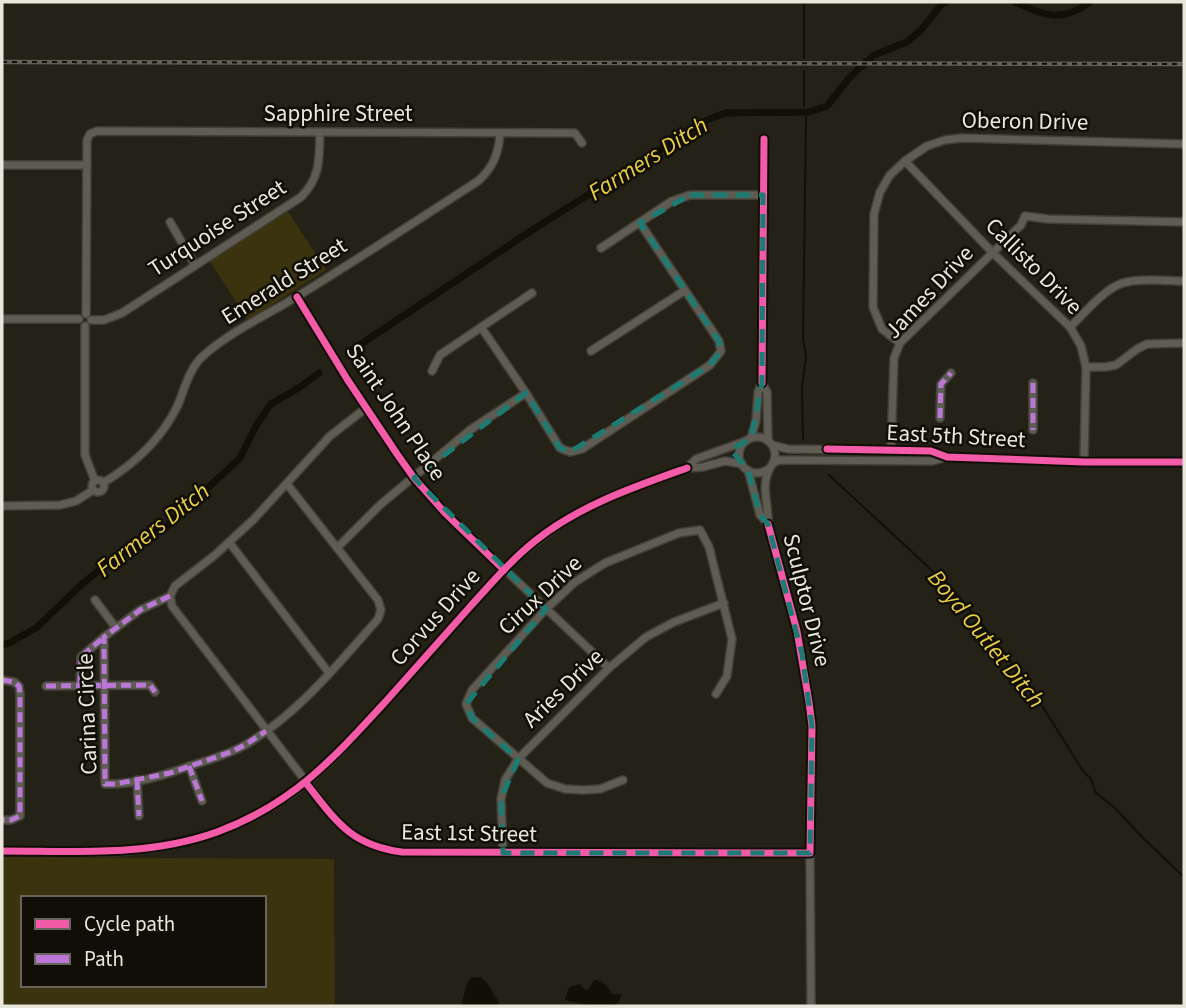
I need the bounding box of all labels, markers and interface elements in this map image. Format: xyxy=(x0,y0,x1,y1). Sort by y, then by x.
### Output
street label: Sapphire Street xyxy=(264,97,413,130)
street label: Oberon Drive xyxy=(961,103,1089,139)
water label: Farmers Ditch xyxy=(581,108,715,210)
street label: Turquoise Street xyxy=(142,171,293,285)
street label: Callisto Drive xyxy=(978,210,1090,322)
street label: Emerald Street xyxy=(215,229,353,333)
street label: James Drive xyxy=(877,238,981,346)
street label: Saint John Place xyxy=(338,337,454,487)
street label: East 5th Street xyxy=(886,416,1027,456)
water label: Farmers Ditch xyxy=(89,474,217,586)
street label: Sculptor Drive xyxy=(775,530,839,670)
street label: Cirux Drive xyxy=(491,547,589,643)
street label: Corvus Drive xyxy=(382,561,488,673)
water label: Boyd Outlet Ditch xyxy=(919,562,1053,716)
street label: Aries Drive xyxy=(515,641,611,735)
street label: Carina Circle xyxy=(68,653,106,775)
street label: East 1st Street xyxy=(401,815,537,851)
legend xyxy=(21,896,266,987)
text: Cycle path xyxy=(84,909,175,939)
text: Path xyxy=(84,944,124,974)

